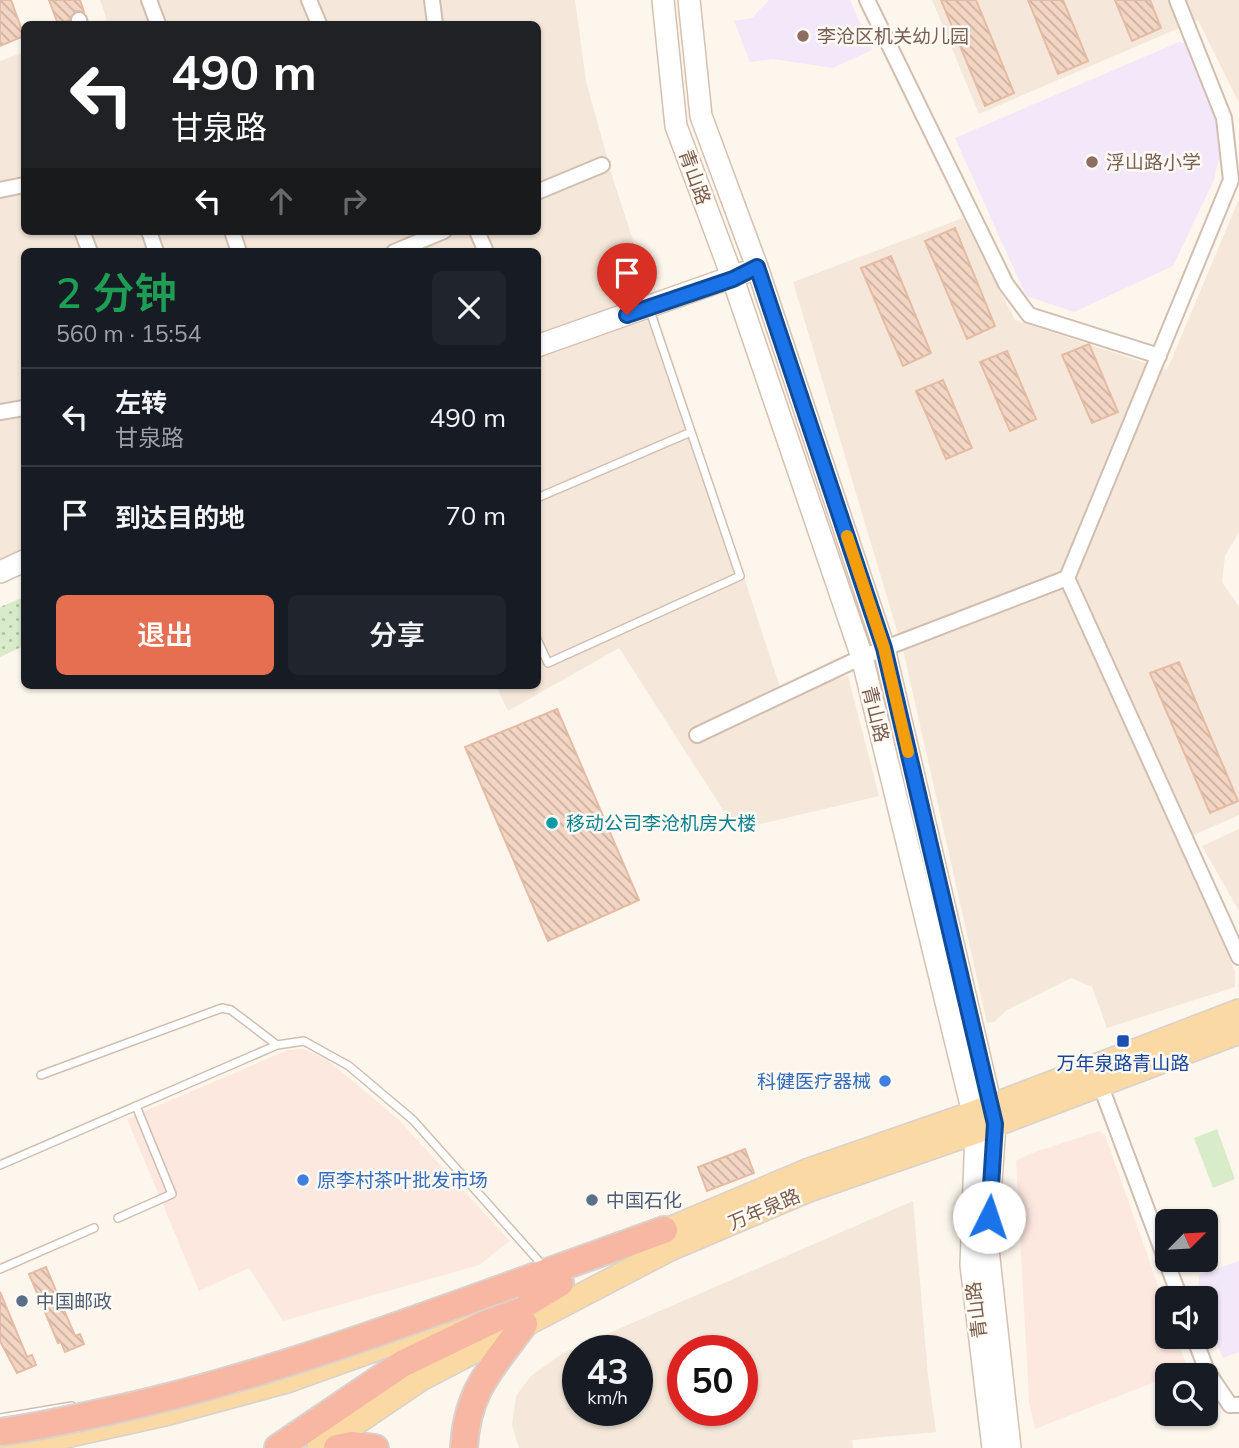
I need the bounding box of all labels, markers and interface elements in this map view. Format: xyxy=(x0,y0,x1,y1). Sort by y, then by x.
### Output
place label: 李沧区机关幼儿园 xyxy=(817,24,969,48)
marker: 李沧区机关幼儿园 xyxy=(795,28,811,44)
text: 490 m xyxy=(171,41,317,102)
icon: left xyxy=(56,49,147,140)
text: 甘泉路 xyxy=(171,107,267,147)
street label: 青山路 xyxy=(674,146,716,208)
place label: 浮山路小学 xyxy=(1106,150,1201,174)
marker: 浮山路小学 xyxy=(1084,154,1100,170)
icon: left xyxy=(189,182,227,220)
icon: ahead xyxy=(262,182,300,220)
icon: right xyxy=(335,182,373,220)
pin xyxy=(597,243,657,315)
icon: arrive xyxy=(608,254,646,292)
text: 2 分钟 xyxy=(56,266,176,319)
button: close xyxy=(432,271,506,345)
text: 560 m · 15:54 xyxy=(56,319,201,348)
text: 左转 xyxy=(115,386,167,419)
icon: left xyxy=(56,398,94,436)
text: 490 m xyxy=(430,401,506,434)
text: 甘泉路 xyxy=(115,423,184,452)
icon: arrive xyxy=(56,496,94,534)
text: 70 m xyxy=(445,499,506,532)
text: 到达目的地 xyxy=(115,501,245,534)
button: 退出 xyxy=(56,595,274,675)
button: 分享 xyxy=(288,595,506,675)
street label: 青山路 xyxy=(857,683,895,745)
place label: 移动公司李沧机房大楼 xyxy=(566,811,756,835)
marker: 移动公司李沧机房大楼 xyxy=(544,815,560,831)
marker: 万年泉路青山路 xyxy=(1115,1033,1131,1049)
place label: 万年泉路青山路 xyxy=(1056,1051,1190,1075)
place label: 科健医疗器械 xyxy=(757,1069,871,1093)
marker: 科健医疗器械 xyxy=(877,1073,893,1089)
place label: 原李村茶叶批发市场 xyxy=(317,1168,488,1192)
marker: 原李村茶叶批发市场 xyxy=(295,1172,311,1188)
position arrow xyxy=(952,1180,1026,1254)
street label: 万年泉路 xyxy=(724,1183,804,1235)
place label: 中国石化 xyxy=(606,1188,682,1212)
marker: 中国石化 xyxy=(584,1192,600,1208)
north arrow xyxy=(1155,1209,1218,1272)
map controls xyxy=(1155,1209,1218,1426)
street label: 青山路 xyxy=(961,1280,991,1340)
button: sound xyxy=(1155,1286,1218,1349)
place label: 中国邮政 xyxy=(36,1289,112,1313)
marker: 中国邮政 xyxy=(14,1293,30,1309)
speed limit sign: 50 xyxy=(667,1335,758,1426)
text: 43 xyxy=(586,1349,629,1393)
button: search xyxy=(1155,1363,1218,1426)
text: km/h xyxy=(587,1386,628,1409)

